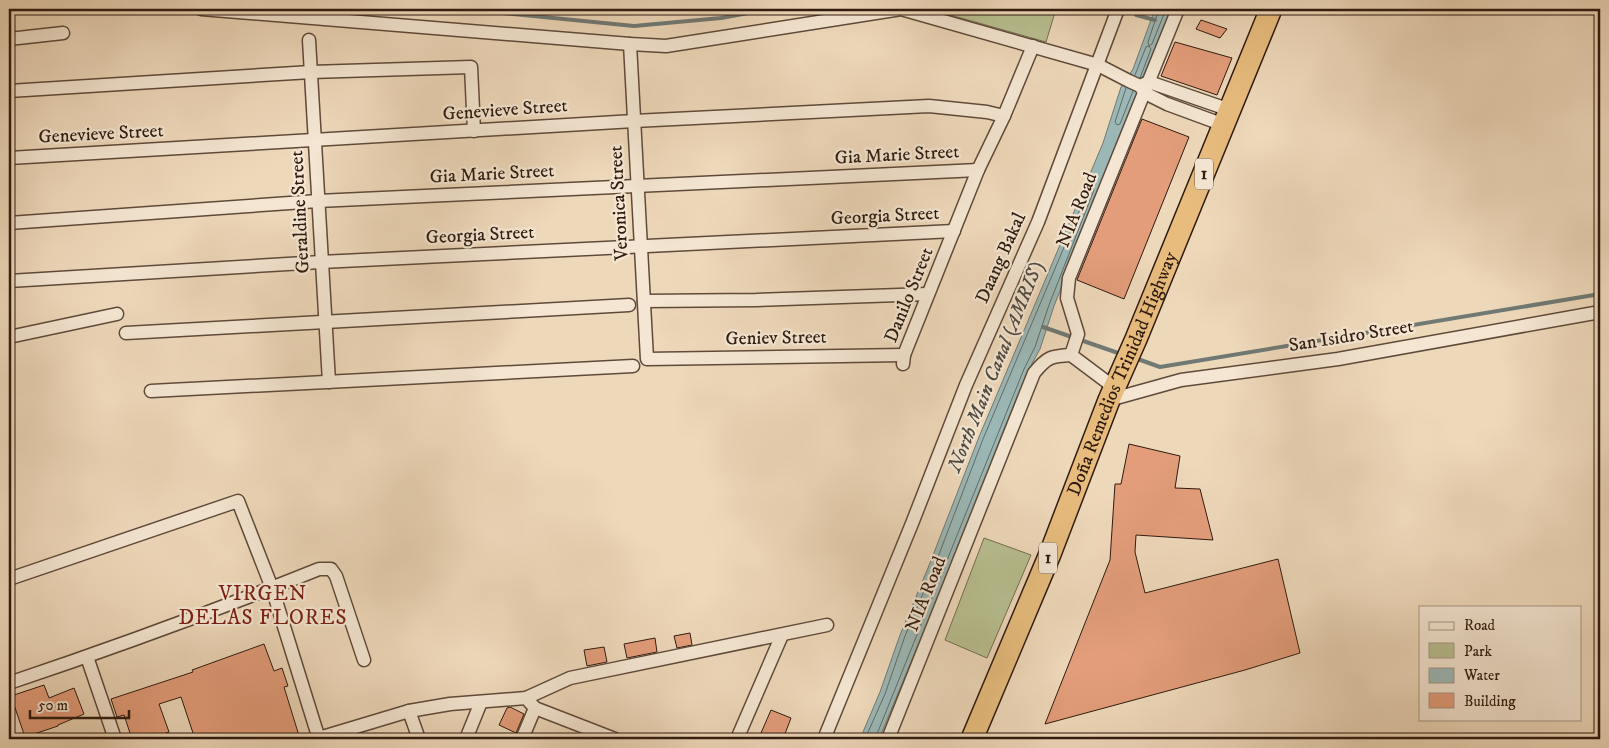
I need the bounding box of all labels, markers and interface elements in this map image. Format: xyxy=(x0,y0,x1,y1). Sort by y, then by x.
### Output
street label: Genevieve Street xyxy=(442,94,568,126)
street label: Genevieve Street xyxy=(38,119,164,149)
street label: Gia Marie Street xyxy=(834,140,960,170)
street label: Veronica Street xyxy=(604,145,634,262)
street label: Geraldine Street xyxy=(285,150,315,274)
road number: 1 xyxy=(1195,158,1213,190)
street label: Gia Marie Street xyxy=(429,159,555,189)
street label: NIA Road xyxy=(1052,169,1103,251)
street label: Georgia Street xyxy=(830,202,940,230)
street label: Daang Bakal xyxy=(971,209,1031,307)
street label: Georgia Street xyxy=(425,221,535,249)
street label: Danilo Street xyxy=(879,244,939,346)
street label: Doña Remedios Trinidad Highway xyxy=(1062,247,1182,499)
water label: North Main Canal (AMRIS) xyxy=(942,258,1050,477)
street label: San Isidro Street xyxy=(1287,315,1415,357)
street label: Geniev Street xyxy=(725,326,827,350)
road number: 1 xyxy=(1039,542,1057,574)
street label: NIA Road xyxy=(901,553,952,635)
district label: VIRGEN DELAS FLORES xyxy=(178,581,348,631)
legend xyxy=(1419,606,1582,720)
text: Road xyxy=(1464,616,1496,635)
text: Park xyxy=(1464,642,1493,661)
text: Water xyxy=(1463,666,1500,685)
scale bar xyxy=(30,688,129,720)
text: Building xyxy=(1464,692,1516,711)
text: 50 m xyxy=(38,696,68,715)

